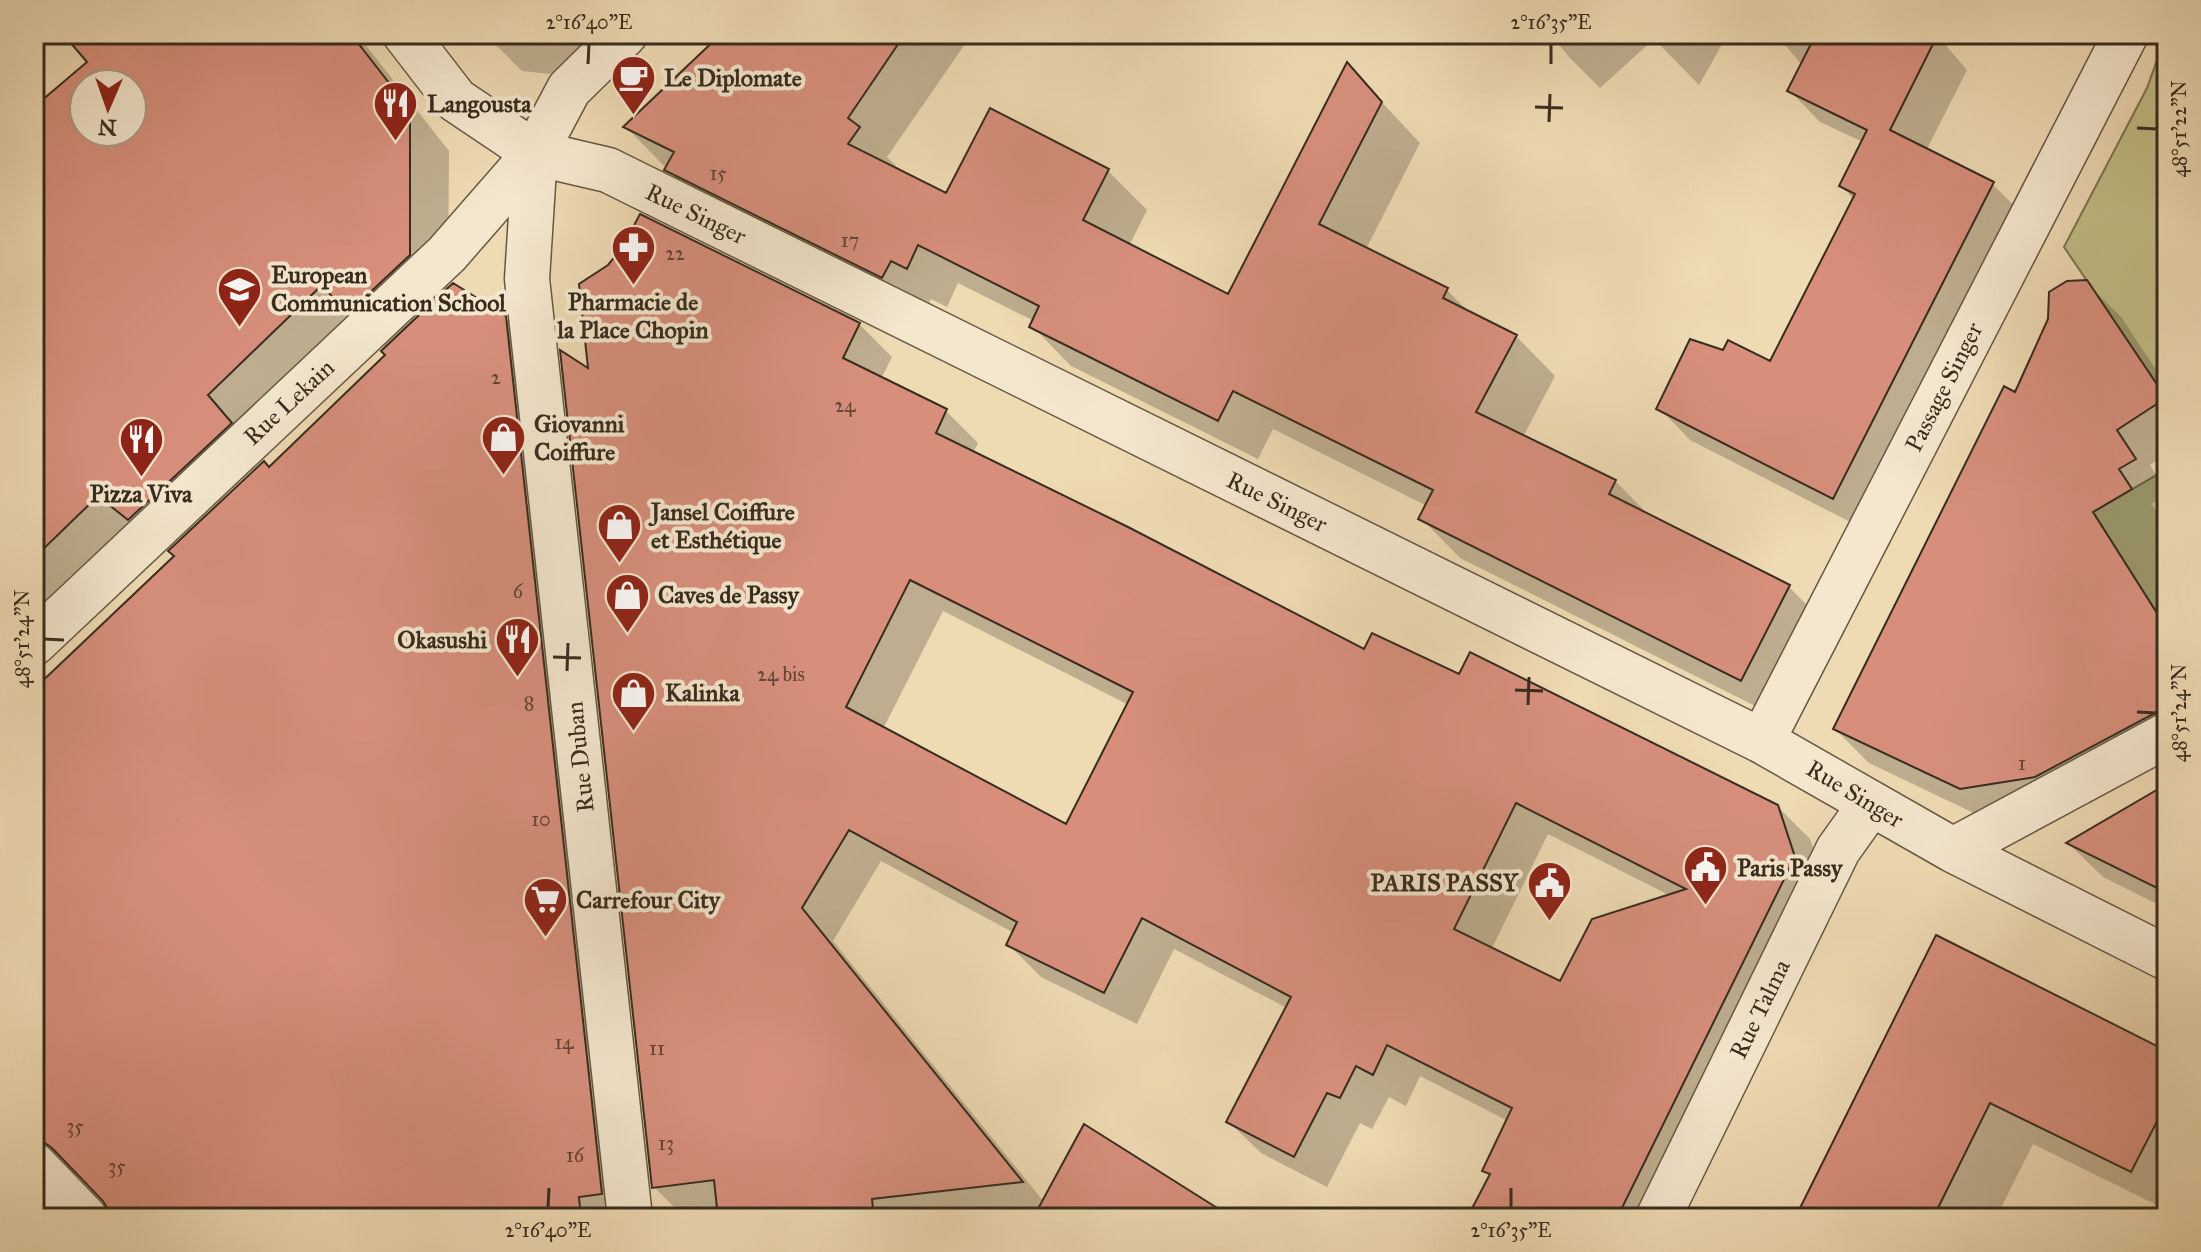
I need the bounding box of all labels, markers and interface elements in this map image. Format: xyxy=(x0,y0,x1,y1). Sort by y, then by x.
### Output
text: 2°16'40"E xyxy=(546,10,632,34)
text: 2°16'35"E xyxy=(1510,10,1592,34)
cafe icon: Le Diplomate xyxy=(609,54,657,117)
place label: Le Diplomate xyxy=(664,63,802,93)
north arrow xyxy=(68,68,148,148)
restaurant icon: Langousta xyxy=(372,80,420,143)
text: 48°51'22"N xyxy=(2167,80,2191,178)
place label: Langousta xyxy=(427,89,532,119)
text: N xyxy=(97,114,117,141)
house number: 15 xyxy=(709,161,727,185)
street label: Rue Singer xyxy=(641,177,751,251)
pharmacy icon: Pharmacie de la Place Chopin xyxy=(609,224,657,287)
house number: 17 xyxy=(841,228,859,252)
house number: 22 xyxy=(665,241,685,265)
place label: European Communication School xyxy=(271,260,506,318)
school or university icon: European Communication School xyxy=(216,265,264,328)
place label: Pharmacie de la Place Chopin xyxy=(557,287,708,345)
street label: Passage Singer xyxy=(1899,317,1989,457)
street label: Rue Lekain xyxy=(237,352,341,452)
house number: 2 xyxy=(491,365,501,389)
house number: 24 xyxy=(834,393,856,417)
place label: Giovanni Coiffure xyxy=(534,409,625,467)
shop icon: Giovanni Coiffure xyxy=(479,414,527,477)
restaurant icon: Pizza Viva xyxy=(117,416,165,479)
street label: Rue Singer xyxy=(1222,465,1332,539)
place label: Pizza Viva xyxy=(90,479,193,509)
place label: Jansel Coiffure et Esthétique xyxy=(648,497,795,555)
shop icon: Jansel Coiffure et Esthétique xyxy=(596,502,644,565)
shop icon: Caves de Passy xyxy=(603,571,651,634)
house number: 6 xyxy=(513,579,524,603)
place label: Caves de Passy xyxy=(658,580,801,610)
text: 48°51'24"N xyxy=(10,590,34,688)
restaurant icon: Okasushi xyxy=(494,616,542,679)
place label: Okasushi xyxy=(397,625,487,655)
house number: 24 bis xyxy=(757,662,805,686)
text: 48°51'24"N xyxy=(2167,664,2191,762)
shop icon: Kalinka xyxy=(610,669,658,732)
place label: Kalinka xyxy=(665,678,740,708)
house number: 8 xyxy=(524,691,534,715)
street label: Rue Duban xyxy=(559,700,601,814)
house number: 1 xyxy=(2018,751,2026,775)
street label: Rue Singer xyxy=(1801,753,1909,835)
house number: 10 xyxy=(531,807,551,831)
public building icon: Paris Passy xyxy=(1682,844,1730,907)
place label: Paris Passy xyxy=(1737,853,1844,883)
public building icon: PARIS PASSY xyxy=(1525,859,1573,922)
place label: PARIS PASSY xyxy=(1370,868,1520,898)
supermarket icon: Carrefour City xyxy=(521,876,569,939)
place label: Carrefour City xyxy=(576,885,722,915)
street label: Rue Talma xyxy=(1723,954,1797,1063)
house number: 14 xyxy=(554,1030,574,1054)
house number: 11 xyxy=(649,1036,665,1060)
house number: 35 xyxy=(66,1114,84,1138)
house number: 13 xyxy=(658,1131,674,1155)
house number: 16 xyxy=(566,1143,585,1167)
house number: 35 xyxy=(108,1154,126,1178)
text: 2°16'40"E xyxy=(505,1218,591,1242)
text: 2°16'35"E xyxy=(1470,1218,1552,1242)

